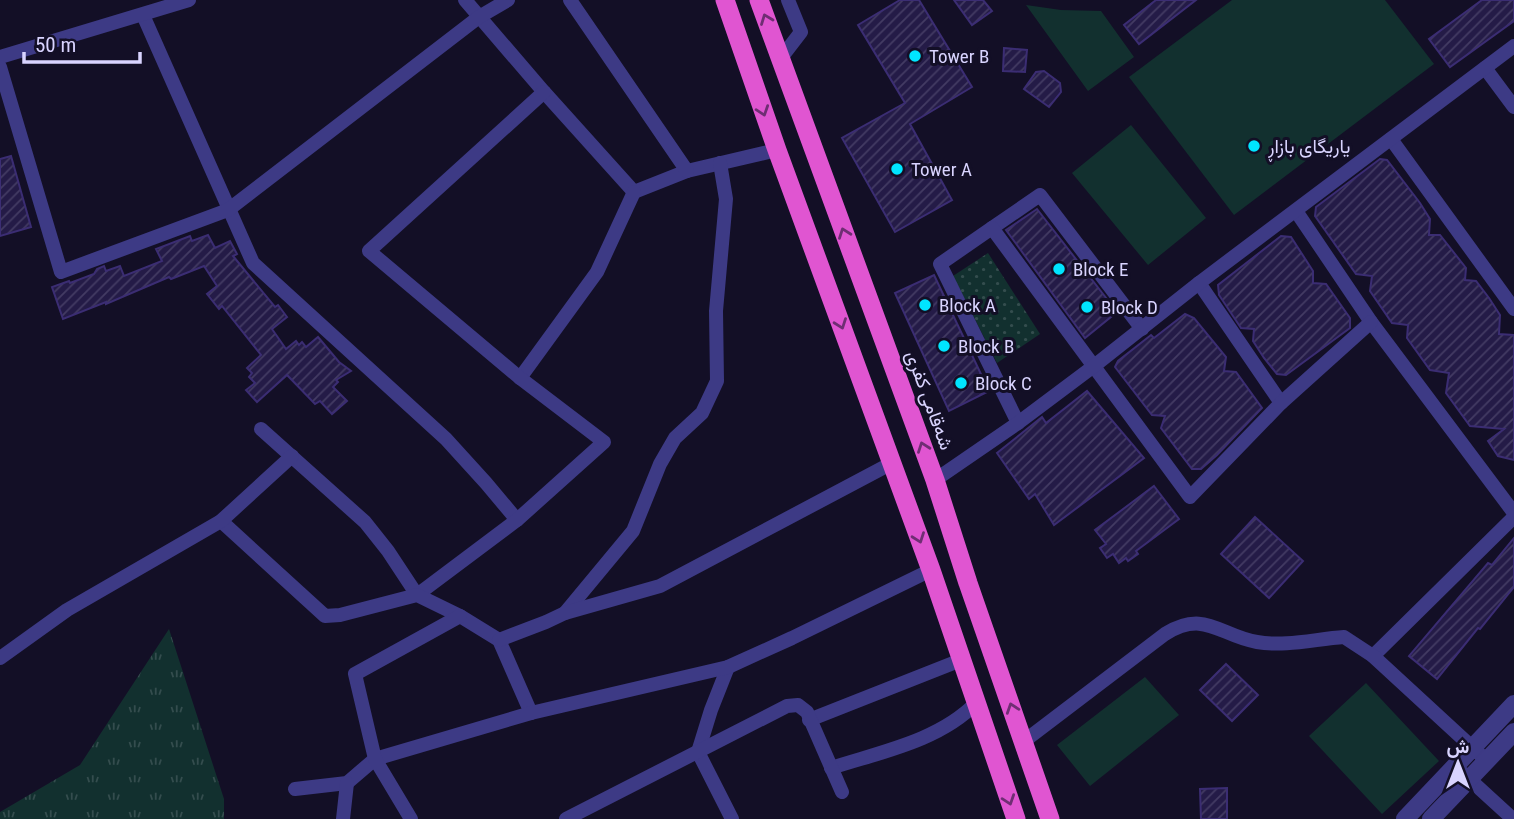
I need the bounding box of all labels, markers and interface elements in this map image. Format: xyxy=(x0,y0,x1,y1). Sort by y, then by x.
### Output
one-way arrow xyxy=(761,14,775,26)
scale bar xyxy=(24,21,140,65)
text: 50 m xyxy=(35,33,76,57)
place label: Tower B xyxy=(929,45,989,68)
marker: Tower B xyxy=(907,48,923,64)
one-way arrow xyxy=(755,104,769,116)
place label: یاریگای بازاڕ xyxy=(1267,135,1350,162)
marker: یاریگای بازاڕ xyxy=(1246,138,1262,154)
place label: Tower A xyxy=(911,158,972,181)
marker: Tower A xyxy=(889,161,905,177)
one-way arrow xyxy=(838,228,852,240)
place label: Block E xyxy=(1073,258,1128,281)
marker: Block E xyxy=(1051,261,1067,277)
place label: Block A xyxy=(939,294,996,317)
place label: Block D xyxy=(1101,296,1158,319)
marker: Block A xyxy=(917,297,933,313)
marker: Block D xyxy=(1079,299,1095,315)
one-way arrow xyxy=(833,318,847,330)
place label: Block B xyxy=(958,335,1014,358)
marker: Block B xyxy=(936,338,952,354)
street label: شەقامی کفری xyxy=(901,347,958,453)
place label: Block C xyxy=(975,372,1032,395)
marker: Block C xyxy=(953,375,969,391)
one-way arrow xyxy=(917,441,931,453)
one-way arrow xyxy=(911,532,925,544)
one-way arrow xyxy=(1006,703,1020,715)
north arrow xyxy=(1423,728,1493,798)
text: ش xyxy=(1447,735,1470,758)
one-way arrow xyxy=(1001,793,1015,805)

